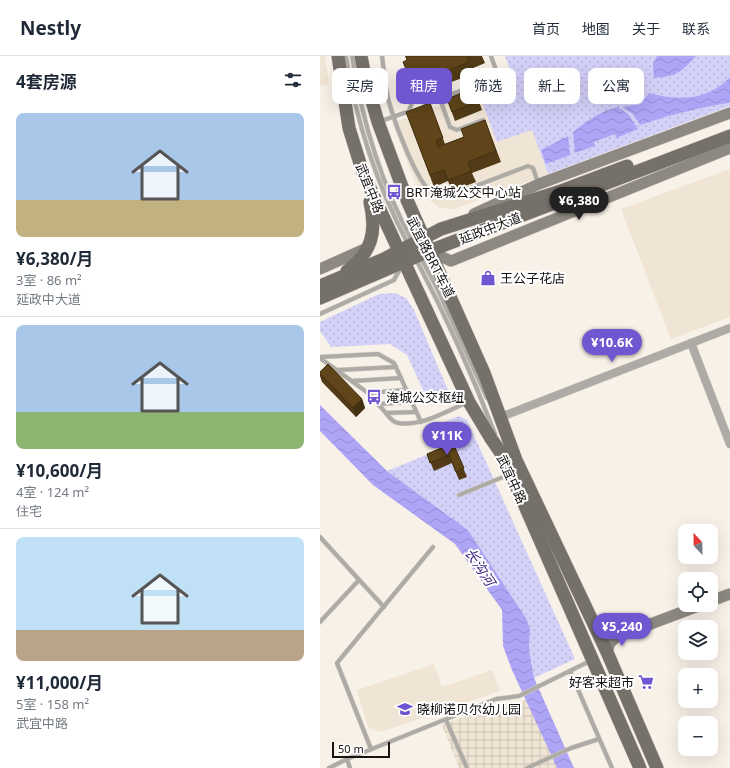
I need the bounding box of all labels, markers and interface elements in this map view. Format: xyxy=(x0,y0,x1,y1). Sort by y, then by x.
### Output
text: Nestly xyxy=(20,15,81,41)
text: 首页 xyxy=(532,19,560,38)
text: 地图 xyxy=(582,19,610,38)
text: 关于 xyxy=(632,19,660,38)
text: 联系 xyxy=(682,19,710,38)
chip: 买房 xyxy=(332,68,388,104)
chip: 租房 xyxy=(396,68,452,104)
chip: 筛选 xyxy=(460,68,516,104)
chip: 新上 xyxy=(524,68,580,104)
chip: 公寓 xyxy=(588,68,644,104)
icon: filters xyxy=(282,69,304,91)
text: 4套房源 xyxy=(16,70,77,93)
icon: home xyxy=(124,139,196,211)
street label: 武宜中路 xyxy=(352,161,388,215)
bus stop icon: BRT淹城公交中心站 xyxy=(385,183,403,201)
place label: BRT淹城公交中心站 xyxy=(406,183,521,201)
pin: ¥6,380 xyxy=(546,187,612,221)
text: ¥6,380 xyxy=(559,191,599,209)
street label: 延政中大道 xyxy=(456,208,524,248)
street label: 武宜路BRT车道 xyxy=(403,213,459,301)
text: ¥6,380/月 xyxy=(16,247,94,270)
shop icon: 王公子花店 xyxy=(479,269,497,287)
place label: 王公子花店 xyxy=(500,269,565,287)
text: 3室 · 86 m² xyxy=(16,271,82,289)
text: 延政中大道 xyxy=(16,290,81,308)
pin: ¥10.6K xyxy=(579,329,645,363)
text: ¥10.6K xyxy=(591,333,633,351)
icon: home xyxy=(124,351,196,423)
bus stop icon: 淹城公交枢纽 xyxy=(365,388,383,406)
place label: 淹城公交枢纽 xyxy=(386,388,464,406)
pin: ¥11K xyxy=(423,422,471,456)
text: ¥11K xyxy=(432,426,462,444)
street label: 武宜中路 xyxy=(493,452,531,506)
text: ¥10,600/月 xyxy=(16,459,103,482)
text: 4室 · 124 m² xyxy=(16,483,89,501)
text: 住宅 xyxy=(16,502,42,520)
north arrow xyxy=(678,524,718,564)
map controls xyxy=(678,524,718,756)
water label: 长沟河 xyxy=(461,544,501,592)
icon: home xyxy=(124,563,196,635)
button: locate xyxy=(678,572,718,612)
pin: ¥5,240 xyxy=(589,613,655,647)
text: ¥5,240 xyxy=(602,617,642,635)
button: layers xyxy=(678,620,718,660)
button: + xyxy=(678,668,718,708)
text: ¥11,000/月 xyxy=(16,671,103,694)
place label: 好客来超市 xyxy=(569,673,634,691)
supermarket icon: 好客来超市 xyxy=(637,673,655,691)
text: 5室 · 158 m² xyxy=(16,695,89,713)
school or university icon: 晓柳诺贝尔幼儿园 xyxy=(396,700,414,718)
place label: 晓柳诺贝尔幼儿园 xyxy=(417,700,521,718)
text: 武宜中路 xyxy=(16,714,68,732)
button: − xyxy=(678,716,718,756)
scale bar xyxy=(332,740,390,759)
text: 50 m xyxy=(338,741,364,756)

